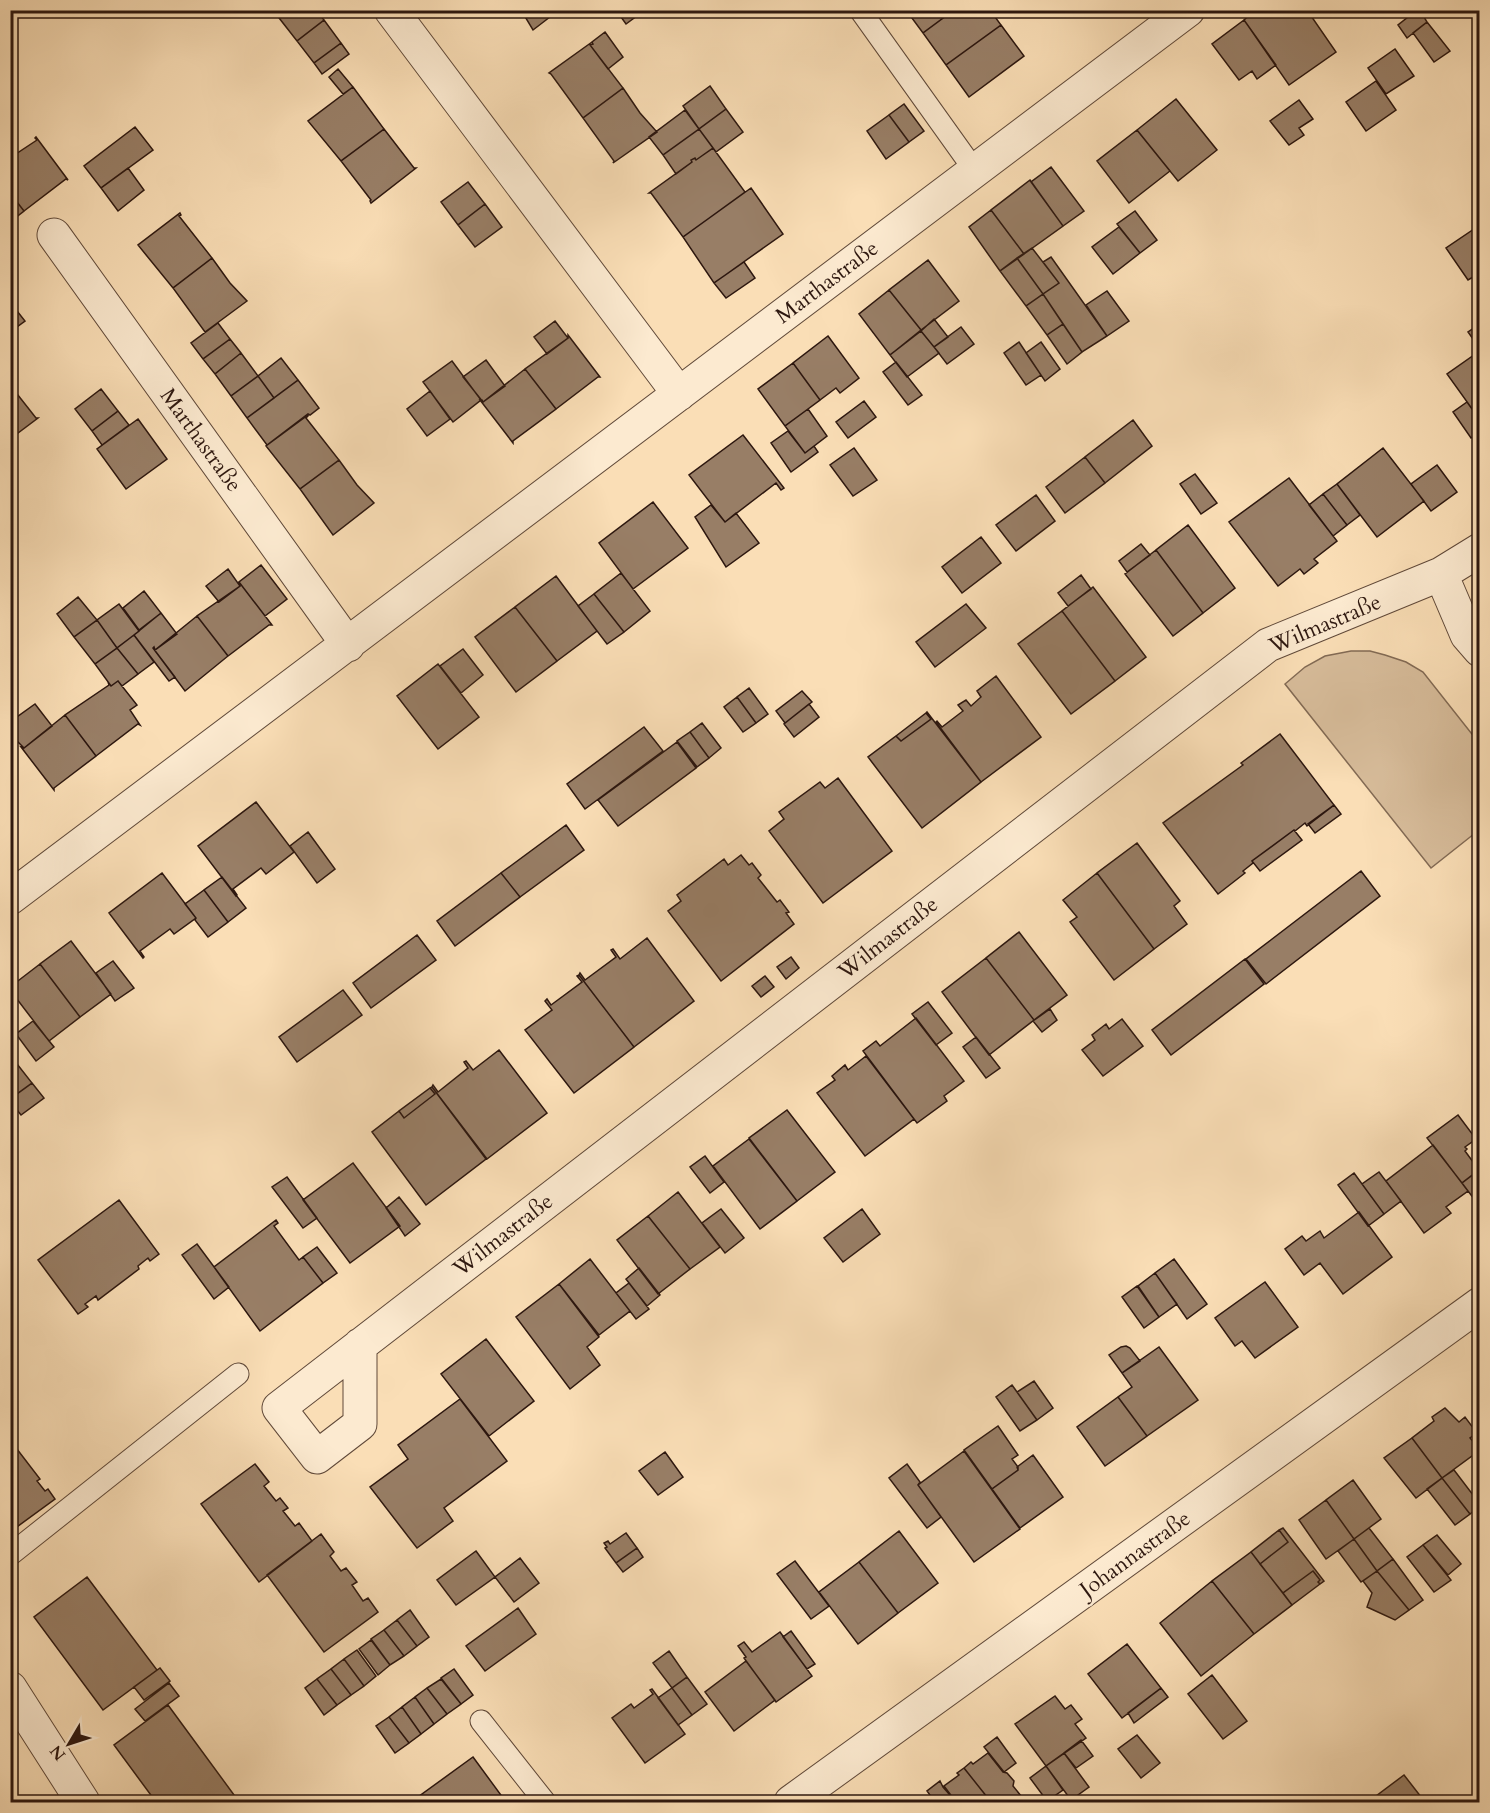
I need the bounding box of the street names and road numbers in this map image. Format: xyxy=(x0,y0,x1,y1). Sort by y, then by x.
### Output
street label: Marthastraße xyxy=(769,233,885,331)
street label: Marthastraße xyxy=(153,382,249,498)
street label: Wilmastraße xyxy=(1263,587,1386,661)
street label: Wilmastraße xyxy=(831,890,944,987)
street label: Wilmastraße xyxy=(446,1187,559,1284)
street label: Johannastraße xyxy=(1071,1504,1197,1606)

